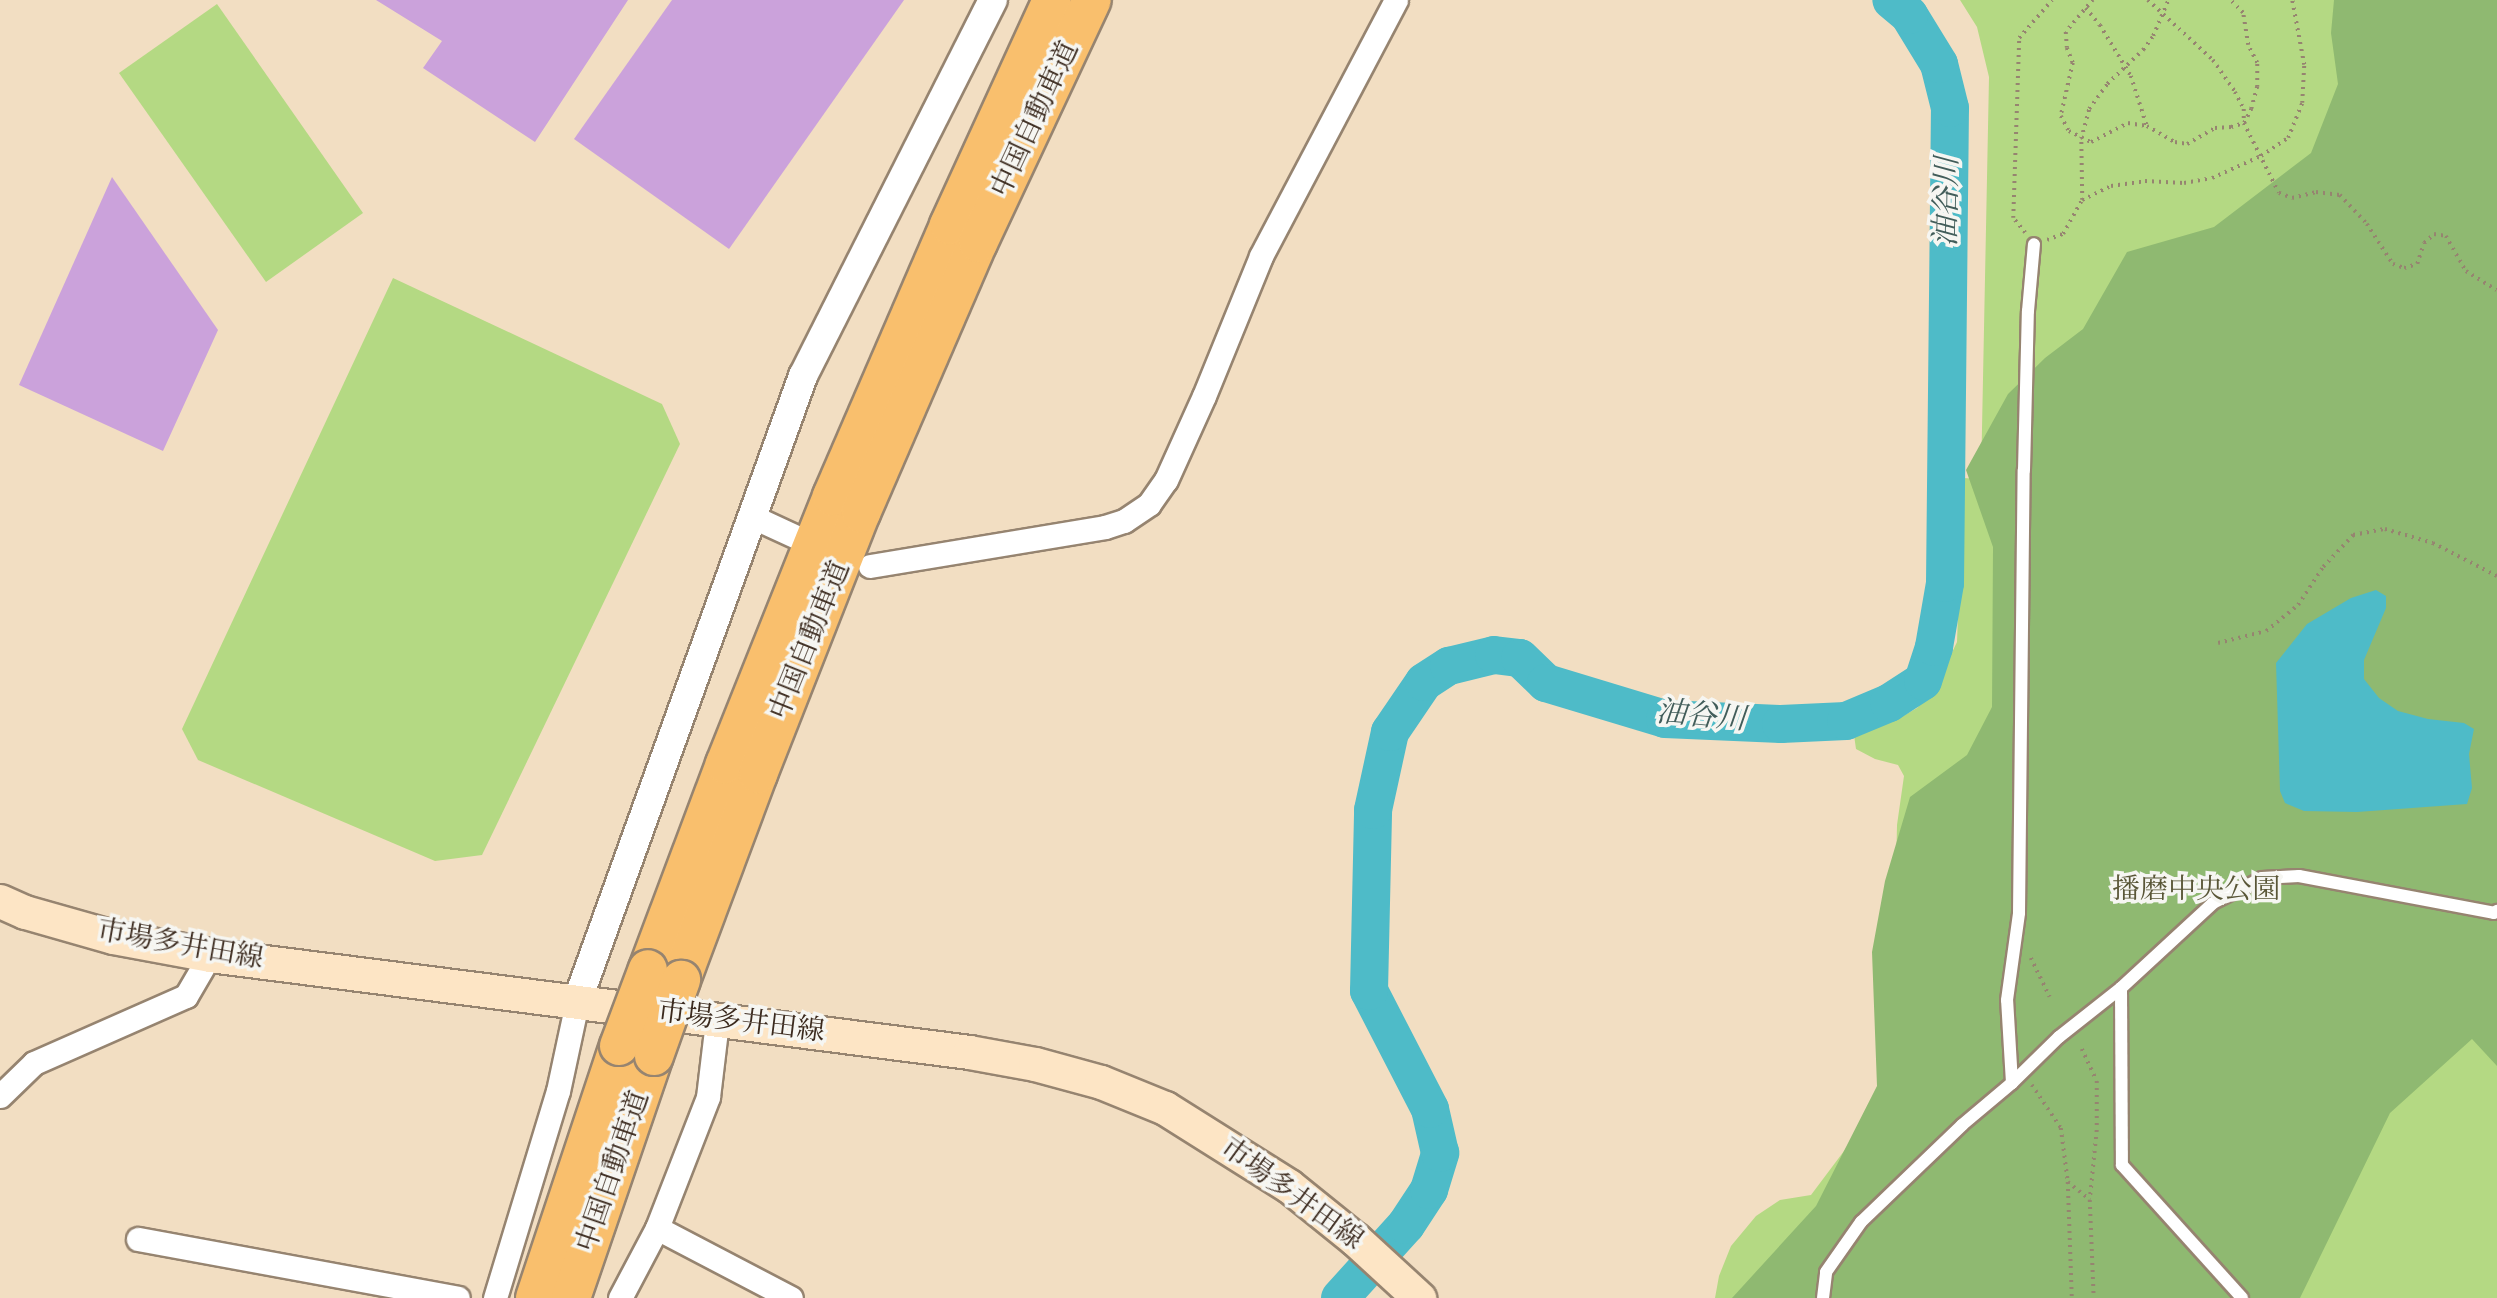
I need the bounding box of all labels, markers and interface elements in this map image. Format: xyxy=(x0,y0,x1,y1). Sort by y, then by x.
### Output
street label: 中国自動車道 xyxy=(985,37,1087,203)
water label: 油谷川 xyxy=(1930,157,1968,247)
street label: 中国自動車道 xyxy=(764,557,858,725)
water label: 油谷川 xyxy=(1655,696,1747,740)
park label: 播磨中央公園 xyxy=(2112,874,2280,908)
street label: 市場多井田線 xyxy=(94,915,266,977)
street label: 市場多井田線 xyxy=(656,996,826,1050)
street label: 中国自動車道 xyxy=(571,1087,657,1257)
street label: 市場多井田線 xyxy=(1213,1132,1369,1258)

